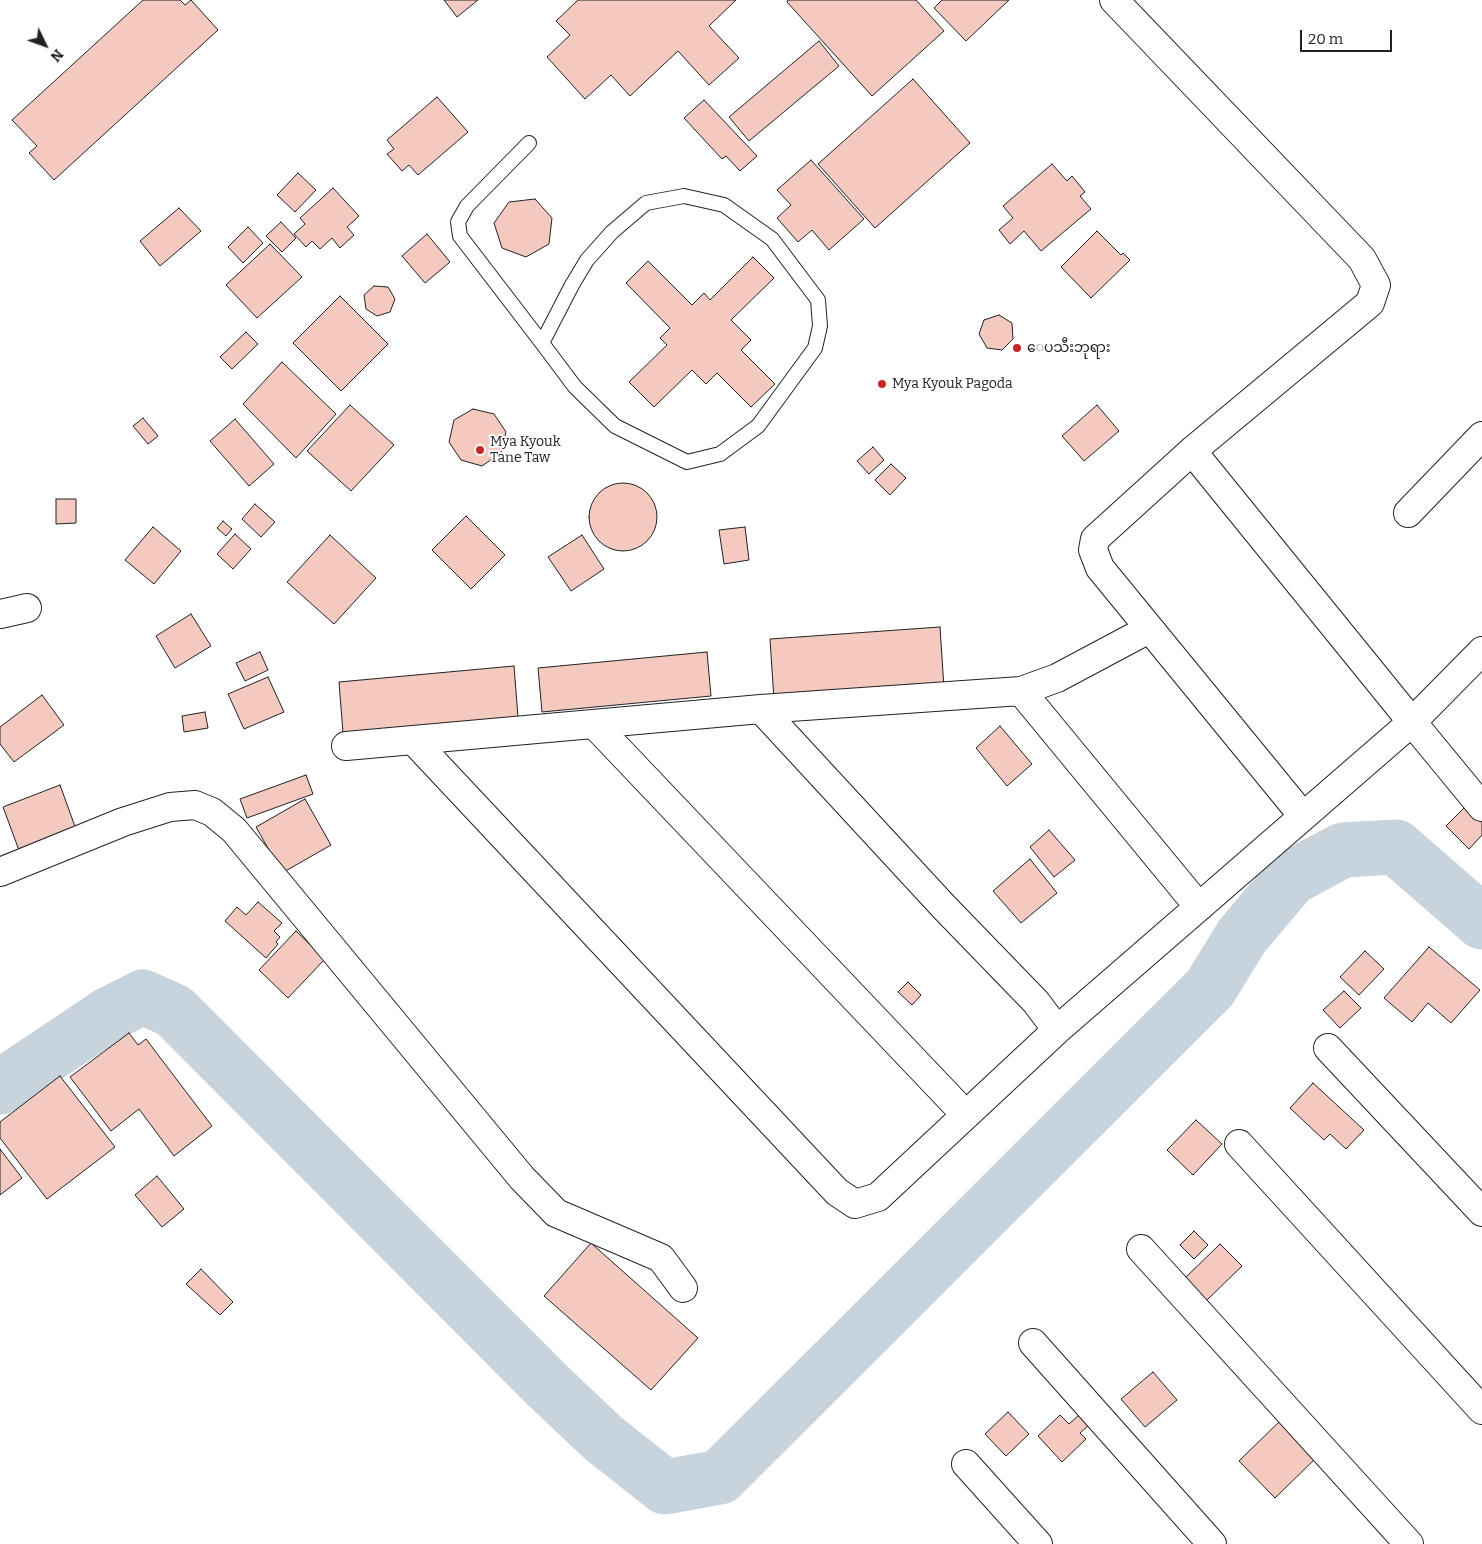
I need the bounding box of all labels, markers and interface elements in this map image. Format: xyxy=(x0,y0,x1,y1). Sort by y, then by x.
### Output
north arrow xyxy=(20,20,70,70)
scale bar xyxy=(1302,20,1394,52)
text: 20 m xyxy=(1308,30,1343,48)
text: N xyxy=(47,46,66,65)
place label: ေပသီးဘုရား xyxy=(1027,340,1111,356)
marker: ေပသီးဘုရား xyxy=(1011,342,1023,354)
place label: Mya Kyouk Pagoda xyxy=(892,376,1013,392)
marker: Mya Kyouk Pagoda xyxy=(876,378,888,390)
place label: Mya Kyouk Tane Taw xyxy=(490,434,561,467)
marker: Mya Kyouk Tane Taw xyxy=(474,444,486,456)

